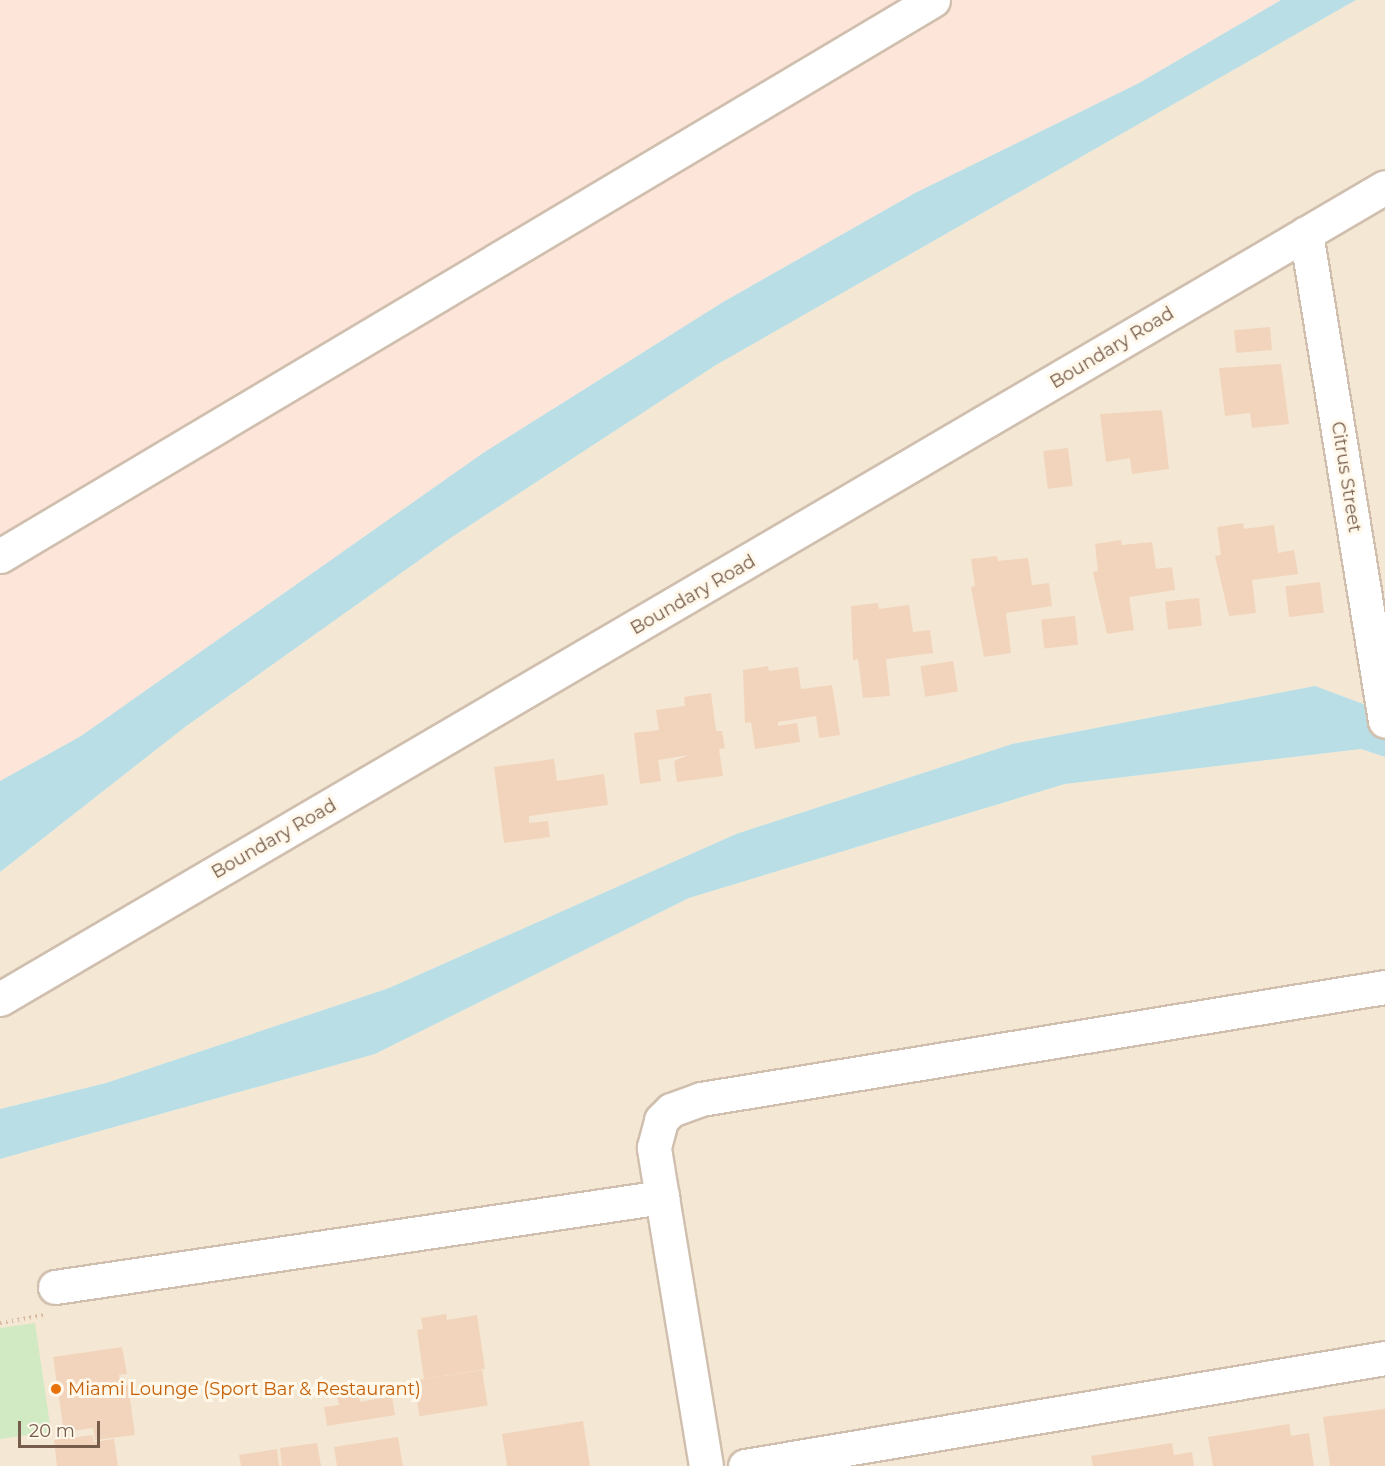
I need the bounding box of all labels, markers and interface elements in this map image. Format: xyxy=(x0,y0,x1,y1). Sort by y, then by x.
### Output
street label: Boundary Road xyxy=(1046,303,1178,393)
street label: Citrus Street xyxy=(1327,420,1365,534)
street label: Boundary Road xyxy=(627,551,759,639)
street label: Boundary Road xyxy=(208,795,340,883)
place label: Miami Lounge (Sport Bar & Restaurant) xyxy=(68,1378,421,1400)
marker: Miami Lounge (Sport Bar & Restaurant) xyxy=(49,1382,63,1396)
scale bar xyxy=(21,1409,104,1447)
text: 20 m xyxy=(29,1420,75,1442)

